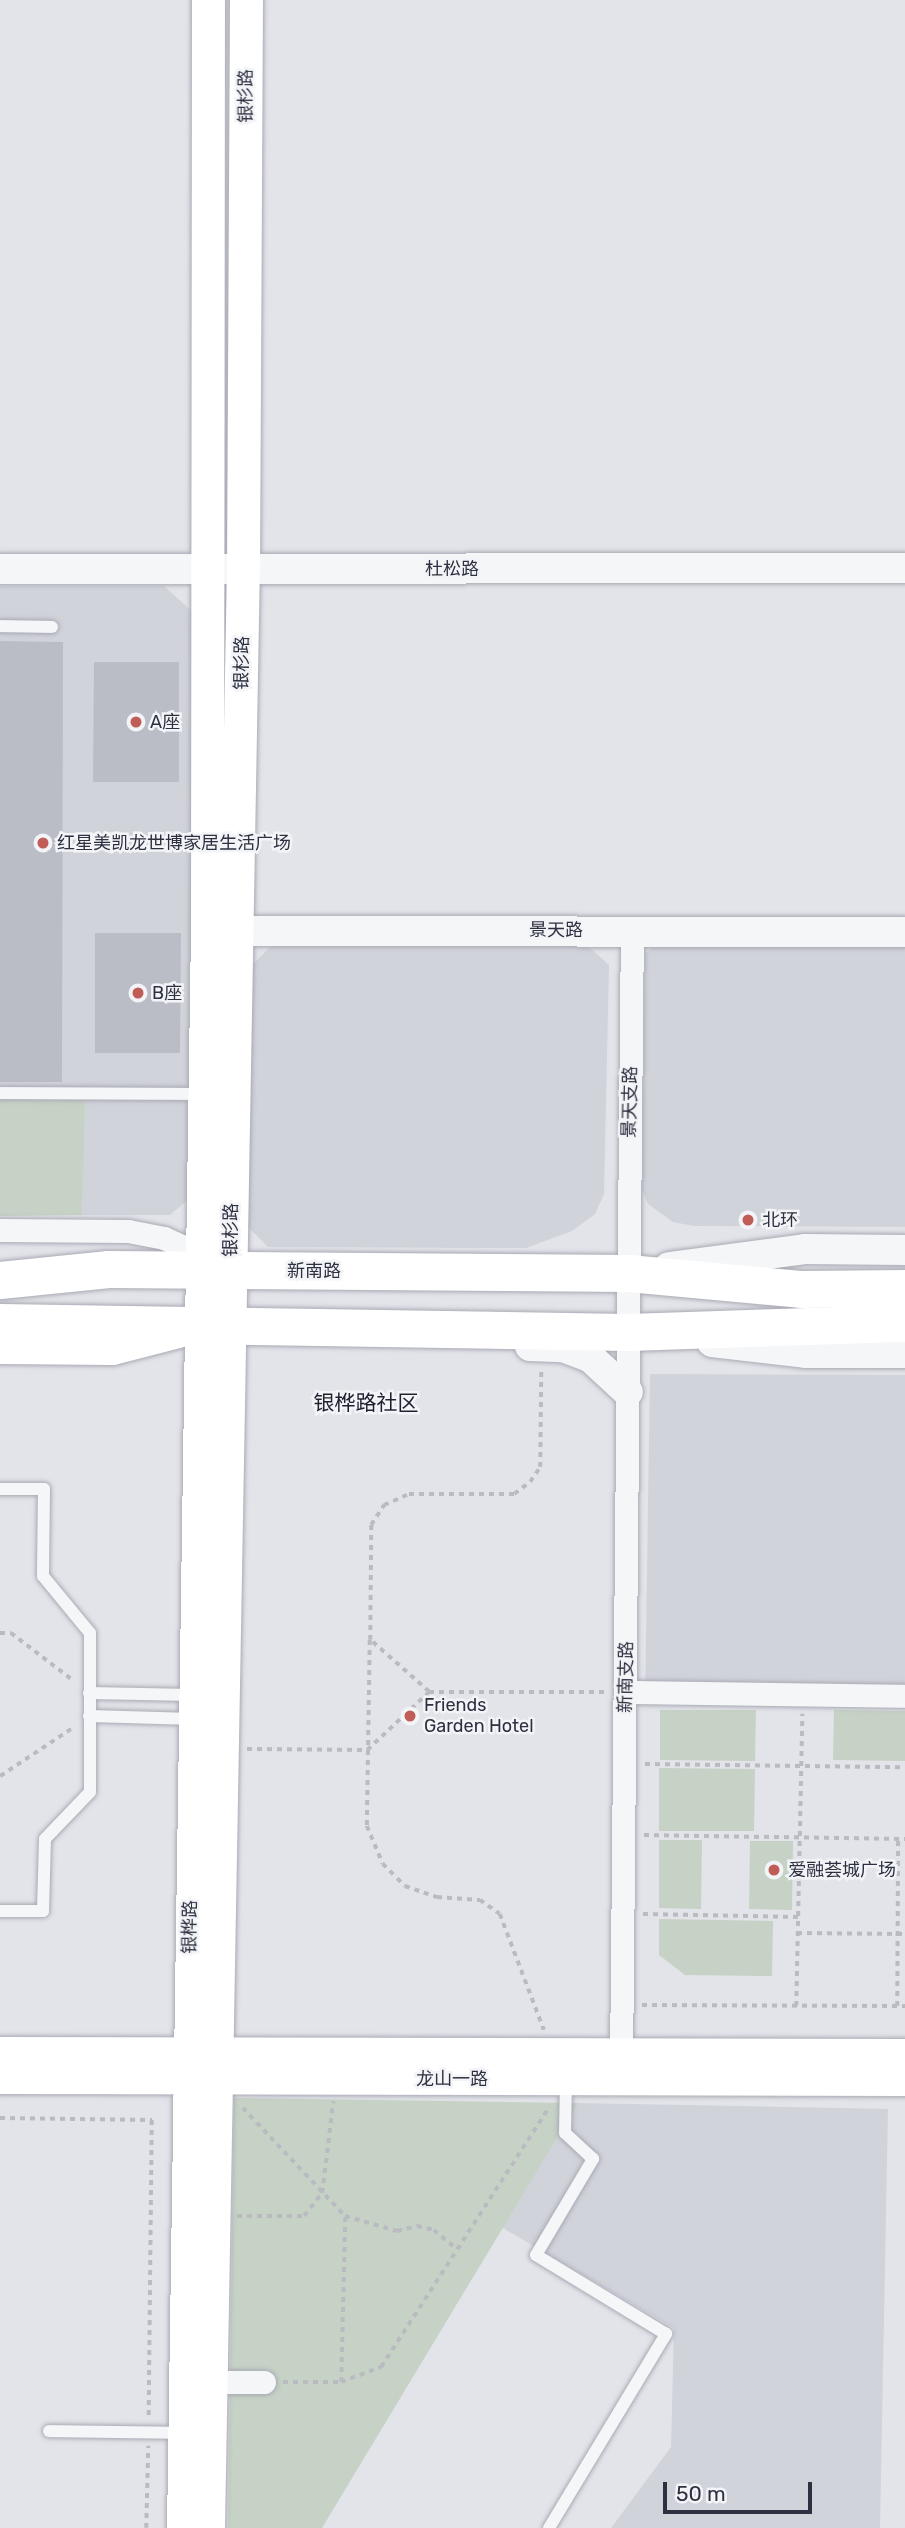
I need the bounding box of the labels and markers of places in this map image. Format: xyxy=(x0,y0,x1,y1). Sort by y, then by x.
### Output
place label: A座 xyxy=(150,711,180,733)
marker: A座 xyxy=(128,714,144,730)
place label: 红星美凯龙世博家居生活广场 xyxy=(57,832,291,854)
marker: 红星美凯龙世博家居生活广场 xyxy=(35,835,51,851)
place label: B座 xyxy=(152,982,182,1004)
marker: B座 xyxy=(130,985,146,1001)
place label: 北环 xyxy=(762,1209,798,1231)
marker: 北环 xyxy=(740,1212,756,1228)
place label: Friends Garden Hotel xyxy=(424,1695,534,1738)
marker: Friends Garden Hotel xyxy=(402,1708,418,1724)
place label: 爱融荟城广场 xyxy=(788,1859,896,1881)
marker: 爱融荟城广场 xyxy=(766,1862,782,1878)

